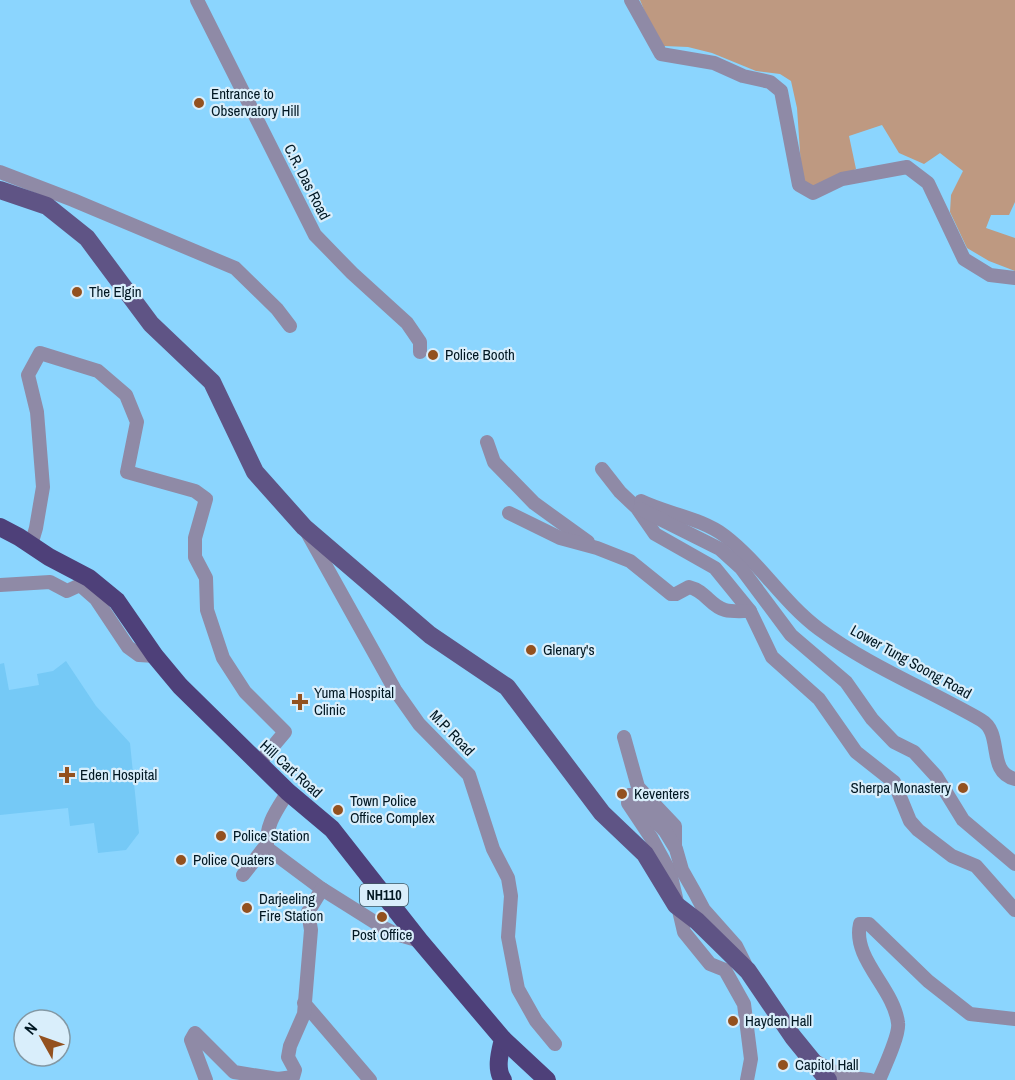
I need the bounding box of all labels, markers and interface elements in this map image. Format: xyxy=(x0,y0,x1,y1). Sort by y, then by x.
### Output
place label: Entrance to Observatory Hill xyxy=(211,83,299,121)
marker: Entrance to Observatory Hill xyxy=(192,96,206,110)
street label: C.R. Das Road xyxy=(279,140,336,223)
place label: The Elgin xyxy=(89,281,142,302)
marker: The Elgin xyxy=(70,285,84,299)
place label: Police Booth xyxy=(445,344,515,365)
marker: Police Booth xyxy=(426,348,440,362)
street label: Lower Tung Soong Road xyxy=(847,620,976,704)
place label: Glenary's xyxy=(543,639,595,660)
marker: Glenary's xyxy=(524,643,538,657)
place label: Yuma Hospital Clinic xyxy=(314,682,394,720)
marker: Yuma Hospital Clinic xyxy=(291,693,309,711)
street label: M.P. Road xyxy=(425,705,480,760)
street label: Hill Cart Road xyxy=(256,735,327,802)
place label: Eden Hospital xyxy=(80,764,157,785)
marker: Eden Hospital xyxy=(58,766,76,784)
place label: Sherpa Monastery xyxy=(850,777,952,798)
marker: Sherpa Monastery xyxy=(956,781,970,795)
place label: Keventers xyxy=(634,783,689,804)
marker: Keventers xyxy=(615,787,629,801)
place label: Town Police Office Complex xyxy=(350,790,435,828)
marker: Town Police Office Complex xyxy=(331,803,345,817)
place label: Police Station xyxy=(233,825,310,846)
marker: Police Station xyxy=(214,829,228,843)
place label: Police Quaters xyxy=(193,849,274,870)
marker: Police Quaters xyxy=(174,853,188,867)
road number: NH110 xyxy=(360,884,408,906)
place label: Darjeeling Fire Station xyxy=(259,888,323,926)
marker: Darjeeling Fire Station xyxy=(240,901,254,915)
marker: Post Office xyxy=(375,910,389,924)
place label: Post Office xyxy=(352,924,412,945)
north arrow xyxy=(12,1008,72,1068)
place label: Hayden Hall xyxy=(745,1010,812,1031)
marker: Hayden Hall xyxy=(726,1014,740,1028)
text: N xyxy=(19,1018,42,1039)
place label: Capitol Hall xyxy=(795,1054,859,1075)
marker: Capitol Hall xyxy=(776,1058,790,1072)

